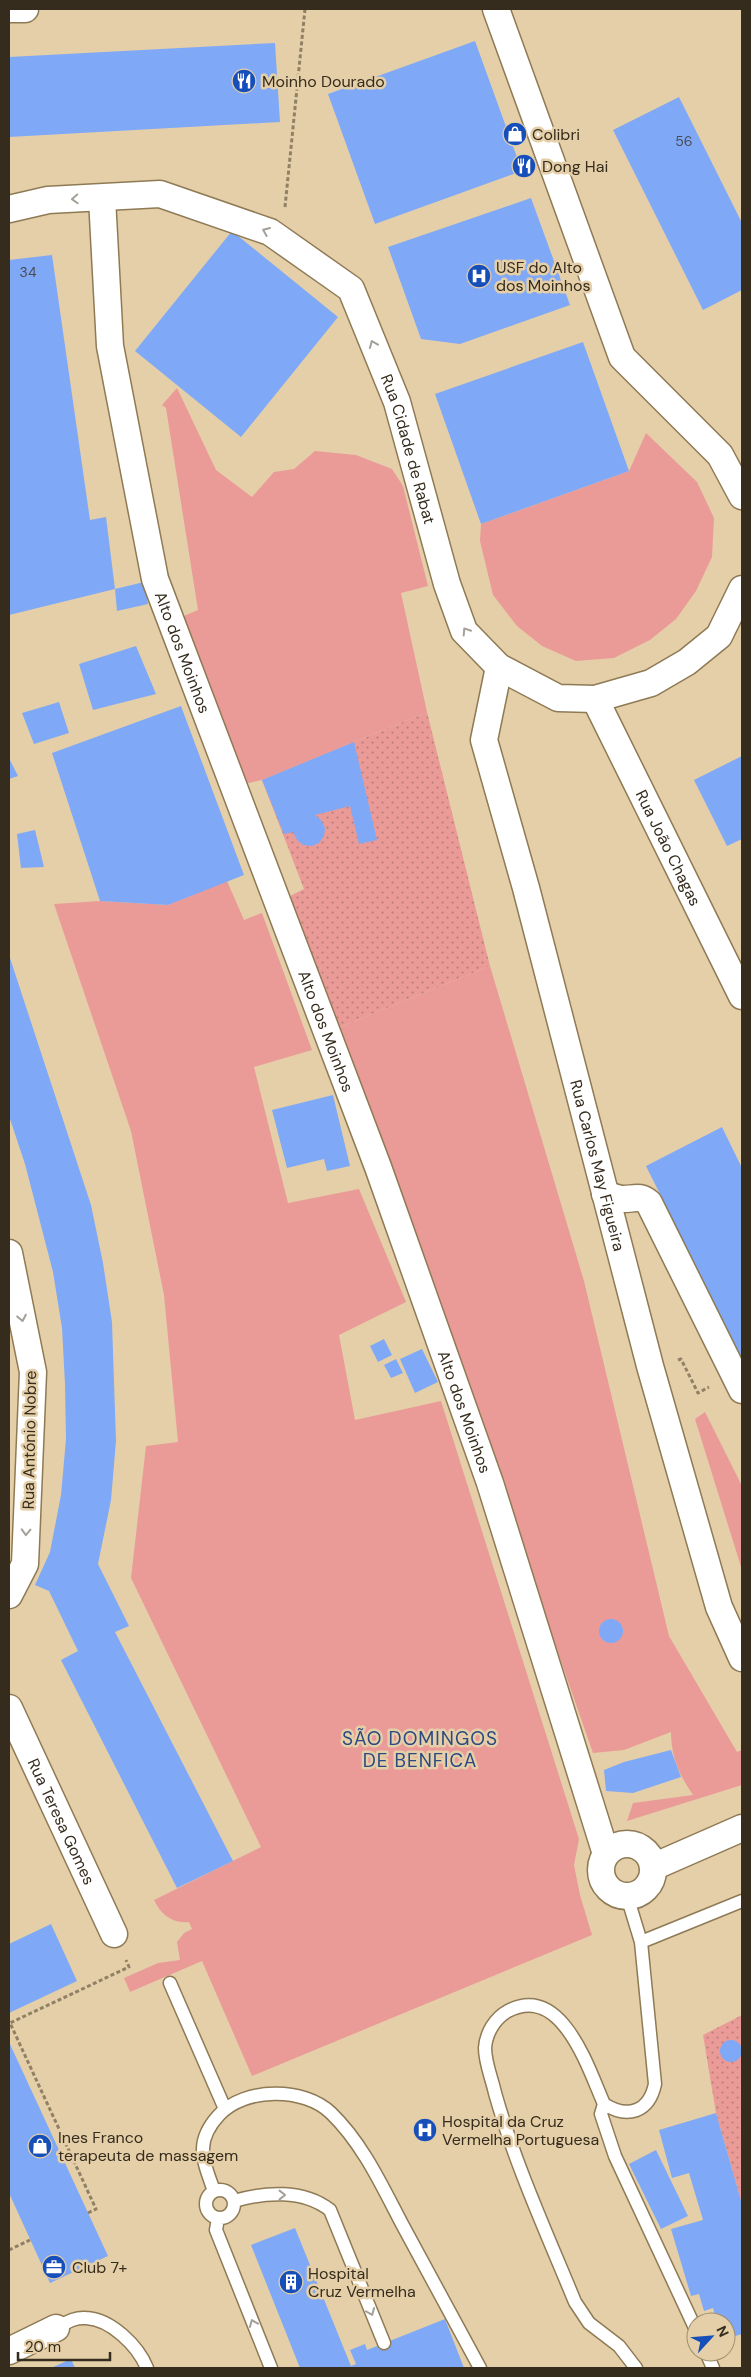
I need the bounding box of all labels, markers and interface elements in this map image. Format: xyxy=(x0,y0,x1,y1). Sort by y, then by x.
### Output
restaurant icon: Moinho Dourado xyxy=(231,68,257,94)
place label: Moinho Dourado xyxy=(262,71,385,92)
shop icon: Colibri xyxy=(502,121,528,147)
place label: Colibri xyxy=(532,124,580,145)
house number: 56 xyxy=(675,132,693,150)
restaurant icon: Dong Hai xyxy=(511,153,537,179)
place label: Dong Hai xyxy=(542,156,608,177)
one-way arrow xyxy=(71,193,79,204)
one-way arrow xyxy=(262,227,271,237)
place label: USF do Alto dos Moinhos xyxy=(496,257,591,296)
house number: 34 xyxy=(20,263,37,281)
hospital icon: USF do Alto dos Moinhos xyxy=(466,263,492,289)
one-way arrow xyxy=(369,340,379,349)
street label: Rua Cidade de Rabat xyxy=(376,371,440,526)
street label: Alto dos Moinhos xyxy=(150,589,215,716)
one-way arrow xyxy=(463,627,473,636)
street label: Rua João Chagas xyxy=(631,787,706,909)
street label: Alto dos Moinhos xyxy=(293,967,359,1095)
street label: Rua Carlos May Figueira xyxy=(565,1078,630,1254)
one-way arrow xyxy=(16,1314,26,1322)
street label: Alto dos Moinhos xyxy=(433,1348,496,1476)
street label: Rua António Nobre xyxy=(18,1370,41,1510)
one-way arrow xyxy=(21,1528,32,1536)
district label: SÃO DOMINGOS DE BENFICA xyxy=(342,1726,498,1773)
street label: Rua Teresa Gomes xyxy=(23,1755,100,1888)
place label: Hospital da Cruz Vermelha Portuguesa xyxy=(442,2111,599,2150)
hospital icon: Hospital da Cruz Vermelha Portuguesa xyxy=(412,2117,438,2143)
place label: Ines Franco terapeuta de massagem xyxy=(58,2127,238,2166)
shop icon: Ines Franco terapeuta de massagem xyxy=(27,2133,53,2159)
one-way arrow xyxy=(278,2190,286,2200)
office icon: Club 7+ xyxy=(41,2254,67,2280)
place label: Club 7+ xyxy=(72,2257,128,2278)
place label: Hospital Cruz Vermelha xyxy=(308,2263,416,2302)
building icon: Hospital Cruz Vermelha xyxy=(278,2269,304,2295)
one-way arrow xyxy=(365,2307,376,2316)
north arrow xyxy=(686,2312,736,2362)
one-way arrow xyxy=(249,2319,260,2328)
text: N xyxy=(712,2323,733,2340)
scale bar xyxy=(18,2330,110,2362)
text: 20 m xyxy=(25,2337,61,2357)

